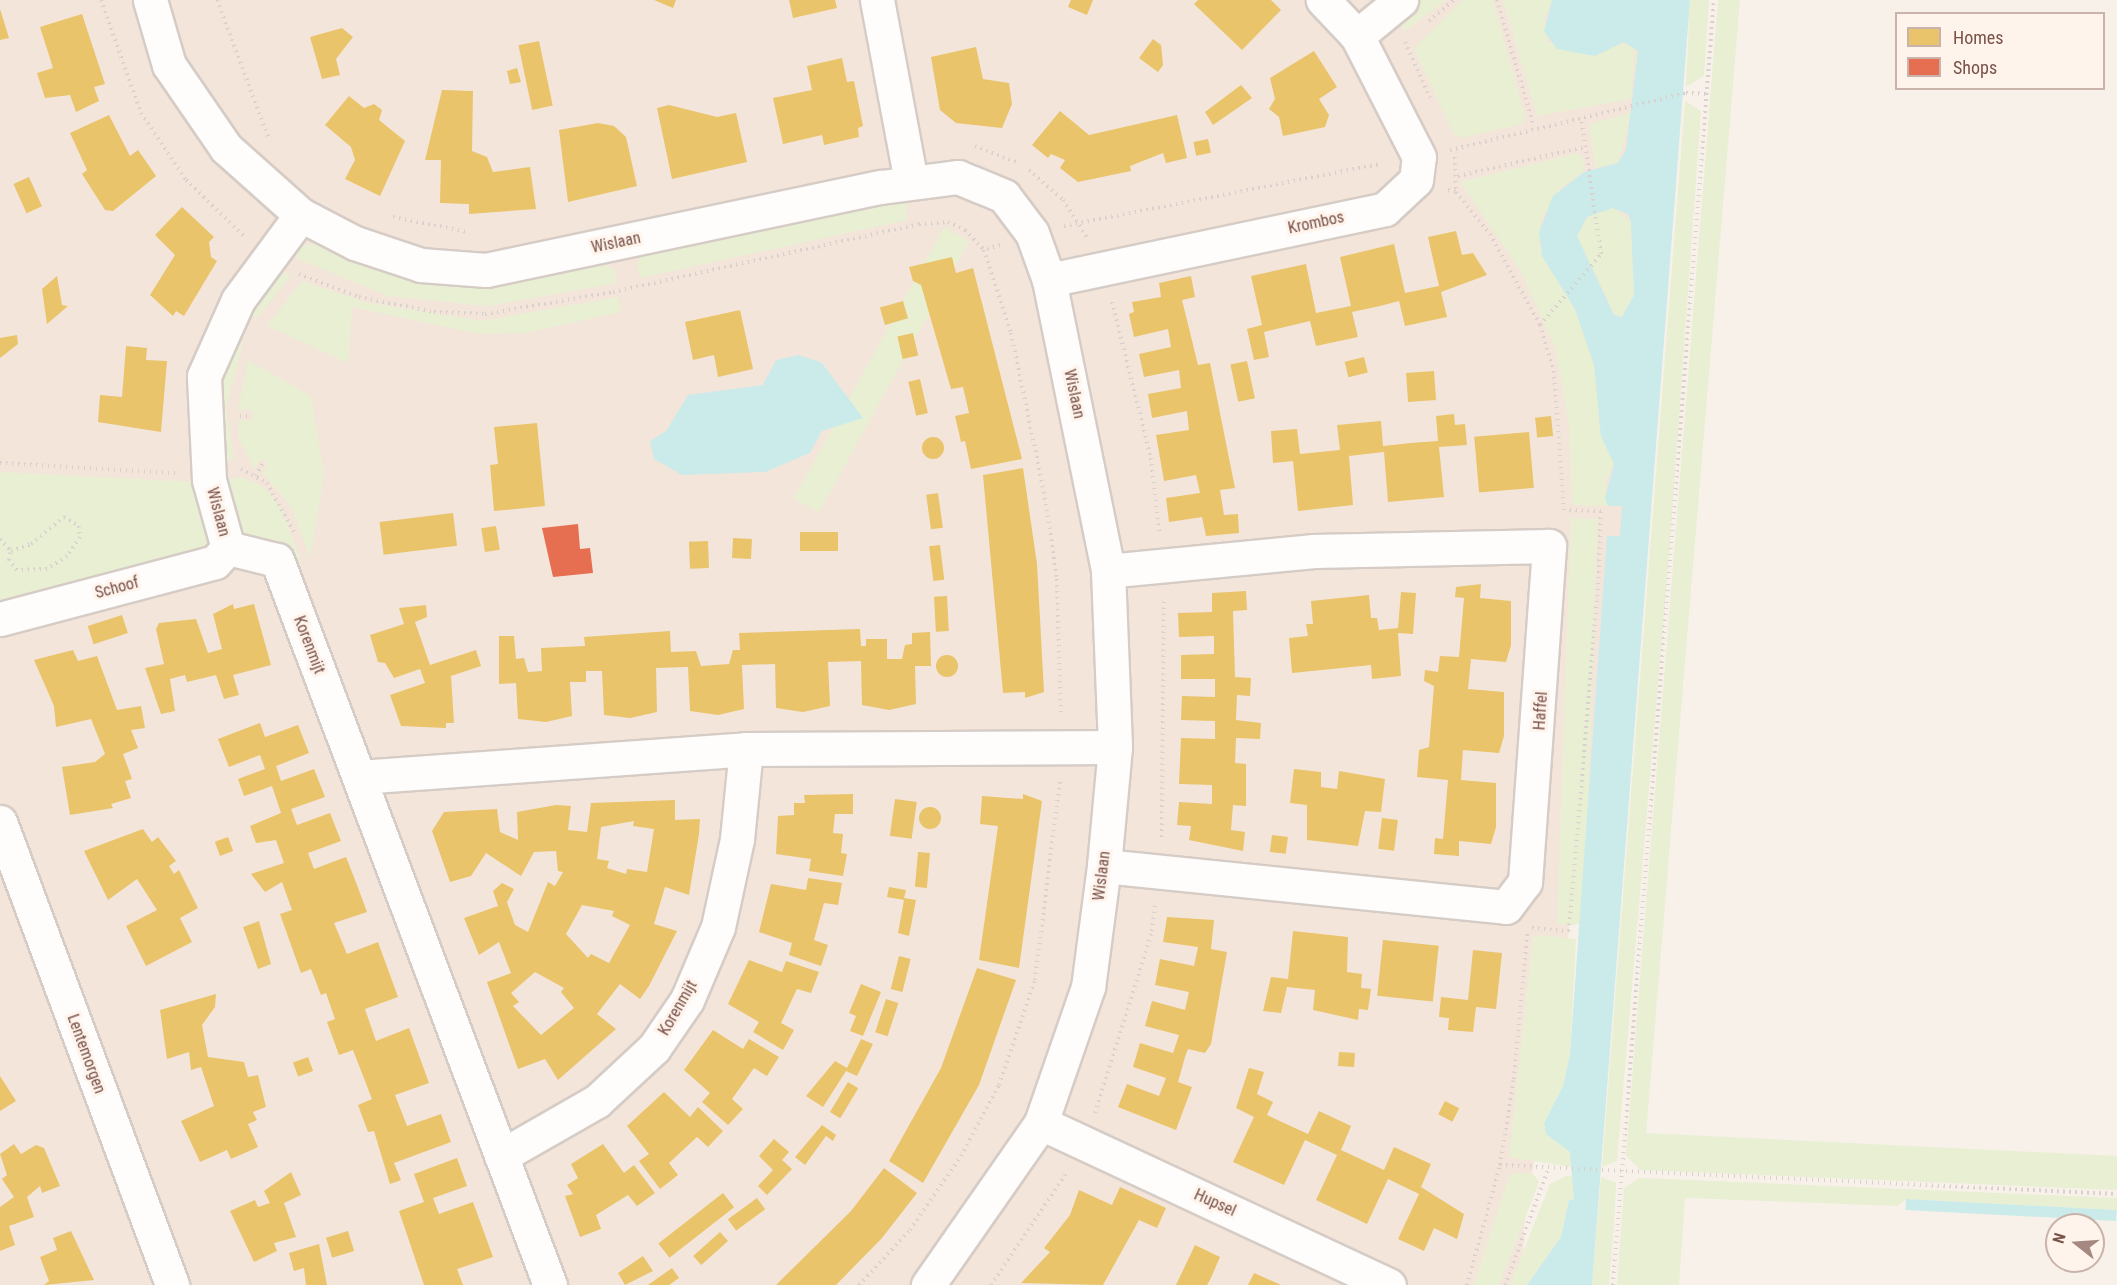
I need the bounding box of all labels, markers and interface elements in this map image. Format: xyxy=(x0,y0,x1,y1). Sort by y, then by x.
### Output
legend xyxy=(1895,12,2105,90)
text: Homes xyxy=(1953,27,2003,48)
text: Shops xyxy=(1953,57,1997,78)
street label: Krombos xyxy=(1286,208,1346,238)
street label: Wislaan xyxy=(590,228,642,258)
street label: Wislaan xyxy=(1059,368,1089,420)
street label: Wislaan xyxy=(202,485,234,539)
street label: Schoof xyxy=(93,573,141,603)
street label: Korenmijt xyxy=(289,613,329,677)
street label: Haffel xyxy=(1530,691,1552,731)
street label: Wislaan xyxy=(1089,850,1115,902)
street label: Korenmijt xyxy=(655,977,701,1039)
street label: Lentemorgen xyxy=(63,1012,109,1096)
street label: Hupsel xyxy=(1191,1185,1239,1221)
north arrow xyxy=(2045,1213,2105,1273)
text: N xyxy=(2049,1231,2070,1246)

